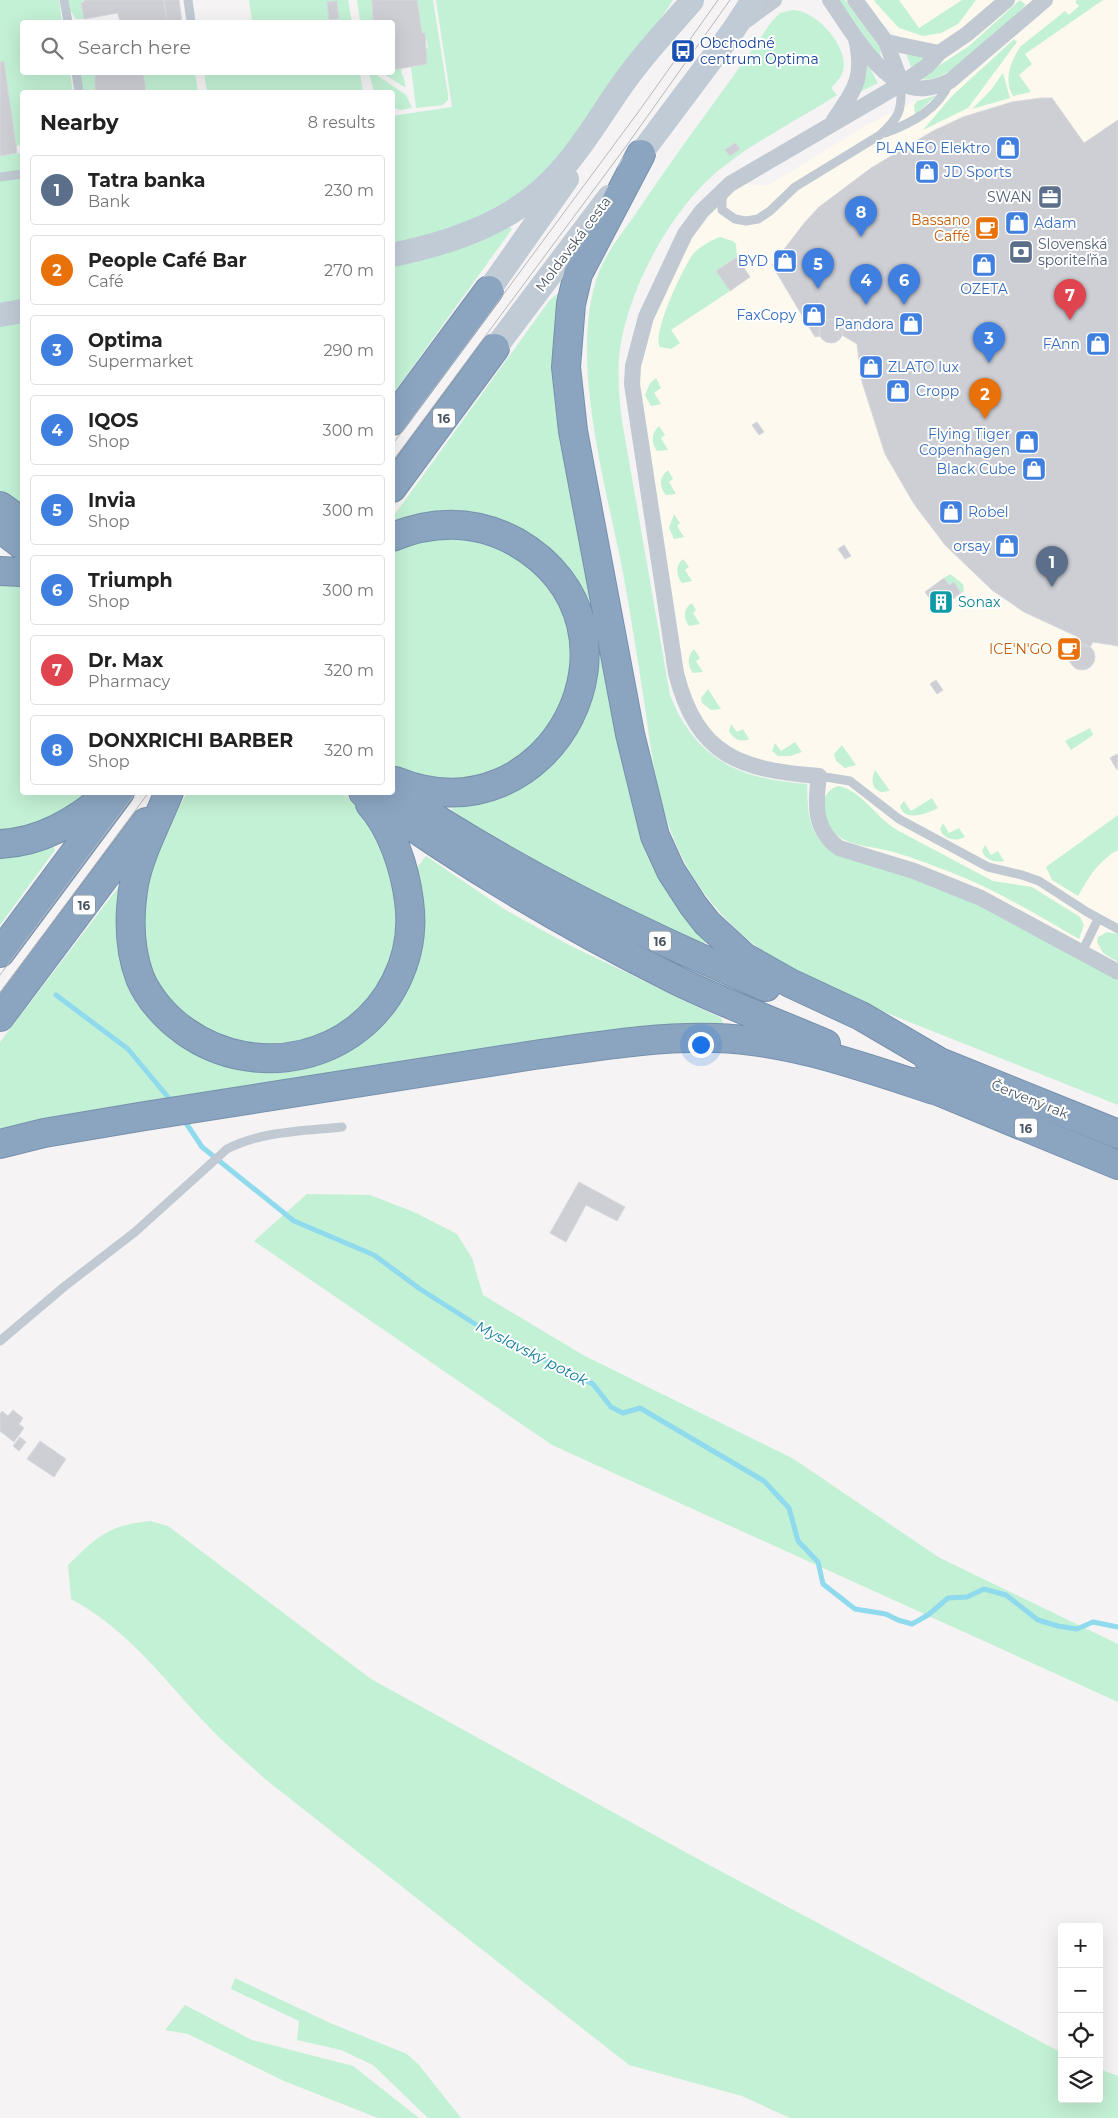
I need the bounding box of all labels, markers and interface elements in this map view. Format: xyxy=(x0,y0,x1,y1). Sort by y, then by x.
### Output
search box xyxy=(20,20,395,75)
icon: search xyxy=(38,34,66,62)
place label: Obchodné centrum Optima xyxy=(700,34,819,68)
text: Search here xyxy=(78,36,191,59)
bus stop icon: Obchodné centrum Optima xyxy=(670,38,696,64)
text: Nearby xyxy=(40,110,119,135)
text: 8 results xyxy=(308,113,375,132)
shop icon: PLANEO Elektro xyxy=(995,135,1021,161)
place label: PLANEO Elektro xyxy=(876,139,990,157)
shop icon: JD Sports xyxy=(914,159,940,185)
place label: JD Sports xyxy=(943,163,1012,181)
text: Tatra banka xyxy=(88,169,206,192)
text: 1 xyxy=(54,181,60,200)
text: 230 m xyxy=(324,181,374,200)
office icon: SWAN xyxy=(1037,184,1063,210)
place label: SWAN xyxy=(987,188,1032,206)
text: Bank xyxy=(88,192,130,211)
street label: Moldavská cesta xyxy=(531,193,615,295)
pin: 8 xyxy=(845,196,877,237)
shop icon: Adam xyxy=(1004,210,1030,236)
place label: Bassano Caffé xyxy=(911,211,970,245)
place label: Adam xyxy=(1034,214,1077,232)
cafe icon: Bassano Caffé xyxy=(974,215,1000,241)
place label: Slovenská sporiteľňa xyxy=(1038,235,1108,269)
bank icon: Slovenská sporiteľňa xyxy=(1008,239,1034,265)
shop icon: BYD xyxy=(772,248,798,274)
pin: 5 xyxy=(802,248,834,289)
text: People Café Bar xyxy=(88,249,247,272)
place label: BYD xyxy=(738,252,768,270)
shop icon: OZETA xyxy=(971,252,997,278)
text: 2 xyxy=(52,261,62,280)
text: 270 m xyxy=(324,261,374,280)
pin: 4 xyxy=(850,264,882,305)
pin: 6 xyxy=(888,264,920,305)
text: Café xyxy=(88,272,124,291)
pin: 7 xyxy=(1054,279,1086,320)
place label: OZETA xyxy=(960,280,1009,298)
shop icon: FaxCopy xyxy=(801,302,827,328)
place label: FaxCopy xyxy=(737,306,796,324)
shop icon: Pandora xyxy=(898,311,924,337)
place label: Pandora xyxy=(835,315,894,333)
pin: 3 xyxy=(973,322,1005,363)
text: Optima xyxy=(88,329,163,352)
shop icon: FAnn xyxy=(1085,331,1111,357)
place label: FAnn xyxy=(1043,335,1080,353)
text: 3 xyxy=(52,341,62,360)
text: 290 m xyxy=(323,341,374,360)
text: Supermarket xyxy=(88,352,194,371)
shop icon: ZLATO lux xyxy=(858,354,884,380)
place label: ZLATO lux xyxy=(888,358,959,376)
shop icon: Cropp xyxy=(885,378,911,404)
pin: 2 xyxy=(969,378,1001,419)
place label: Cropp xyxy=(916,382,959,400)
road number: 16 xyxy=(433,408,455,428)
text: IQOS xyxy=(88,409,138,432)
text: 4 xyxy=(51,421,63,440)
text: 300 m xyxy=(323,421,374,440)
place label: Flying Tiger Copenhagen xyxy=(919,425,1010,459)
shop icon: Flying Tiger Copenhagen xyxy=(1014,429,1040,455)
text: Shop xyxy=(88,432,130,451)
shop icon: Black Cube xyxy=(1021,456,1047,482)
place label: Black Cube xyxy=(937,460,1016,478)
text: Invia xyxy=(88,489,136,512)
shop icon: Robel xyxy=(938,499,964,525)
text: 5 xyxy=(52,501,62,520)
text: 300 m xyxy=(323,501,374,520)
place label: Robel xyxy=(968,503,1009,521)
text: Shop xyxy=(88,512,130,531)
shop icon: orsay xyxy=(994,533,1020,559)
place label: orsay xyxy=(953,537,990,555)
pin: 1 xyxy=(1036,546,1068,587)
text: Triumph xyxy=(88,569,173,592)
text: 6 xyxy=(52,581,62,600)
text: 300 m xyxy=(323,581,374,600)
building icon: Sonax xyxy=(928,589,954,615)
text: Shop xyxy=(88,592,130,611)
place label: Sonax xyxy=(958,593,1001,611)
cafe icon: ICE'N'GO xyxy=(1056,636,1082,662)
place label: ICE'N'GO xyxy=(989,640,1052,658)
text: Dr. Max xyxy=(88,649,163,672)
text: 7 xyxy=(52,661,62,680)
text: 320 m xyxy=(324,661,374,680)
text: Pharmacy xyxy=(88,672,170,691)
text: DONXRICHI BARBER xyxy=(88,729,293,752)
text: 8 xyxy=(52,741,62,760)
text: 320 m xyxy=(324,741,374,760)
text: Shop xyxy=(88,752,130,771)
road number: 16 xyxy=(73,896,95,914)
road number: 16 xyxy=(649,931,671,950)
your location xyxy=(688,1032,714,1058)
street label: Červený rak xyxy=(989,1075,1072,1123)
road number: 16 xyxy=(1015,1118,1037,1138)
water label: Myslavský potok xyxy=(473,1316,592,1390)
map controls xyxy=(1058,1923,1103,2103)
button: + xyxy=(1058,1923,1103,1968)
button: − xyxy=(1058,1968,1103,2013)
button: locate xyxy=(1058,2013,1103,2058)
button: layers xyxy=(1058,2058,1103,2103)

